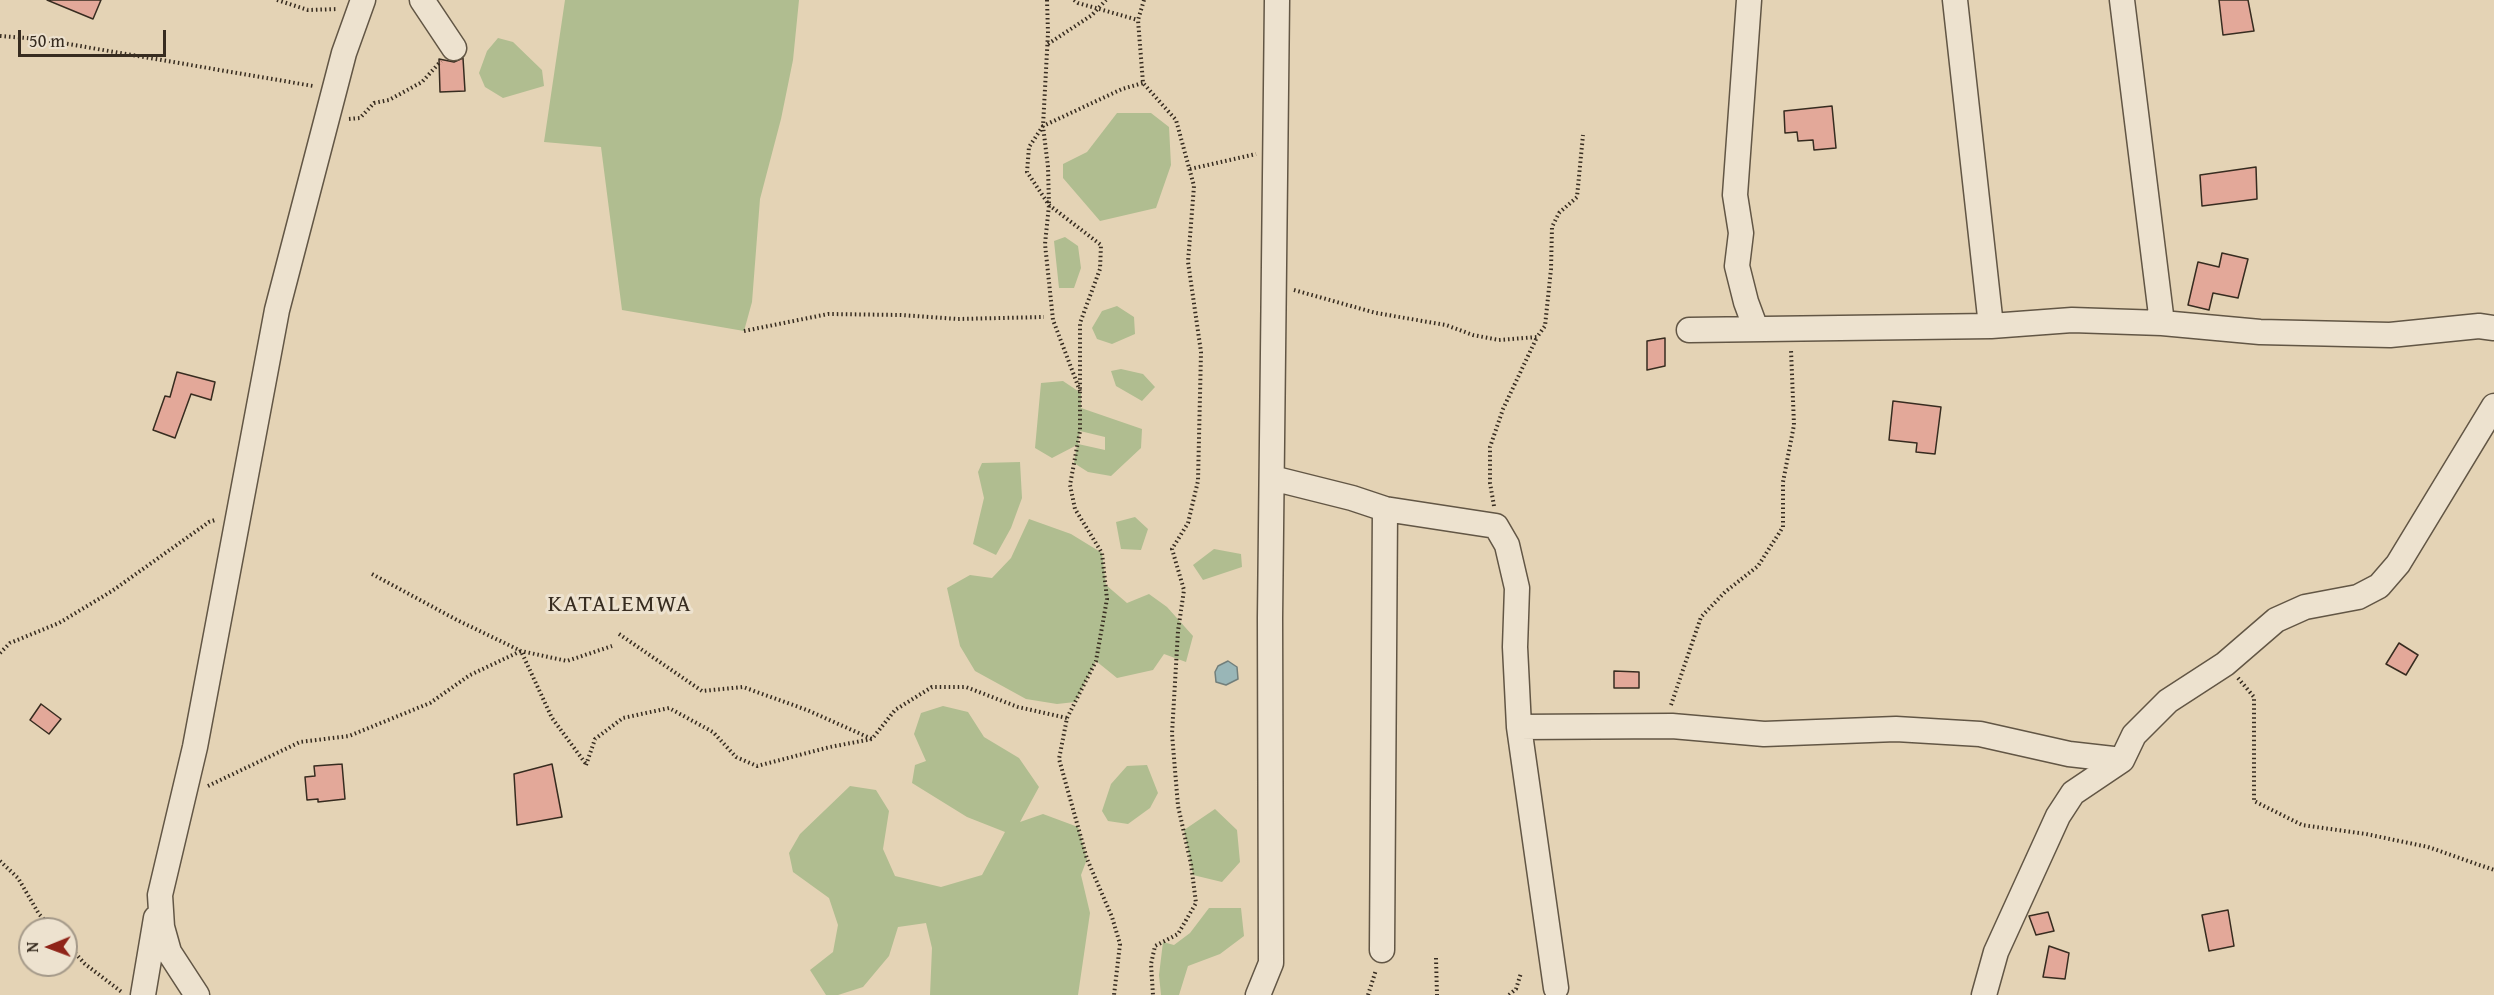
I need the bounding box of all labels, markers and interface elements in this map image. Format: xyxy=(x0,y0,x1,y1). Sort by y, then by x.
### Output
scale bar xyxy=(21,18,170,56)
text: 50 m xyxy=(29,27,65,54)
district label: KATALEMWA xyxy=(548,591,692,619)
north arrow xyxy=(18,917,78,977)
text: N xyxy=(20,942,44,953)

